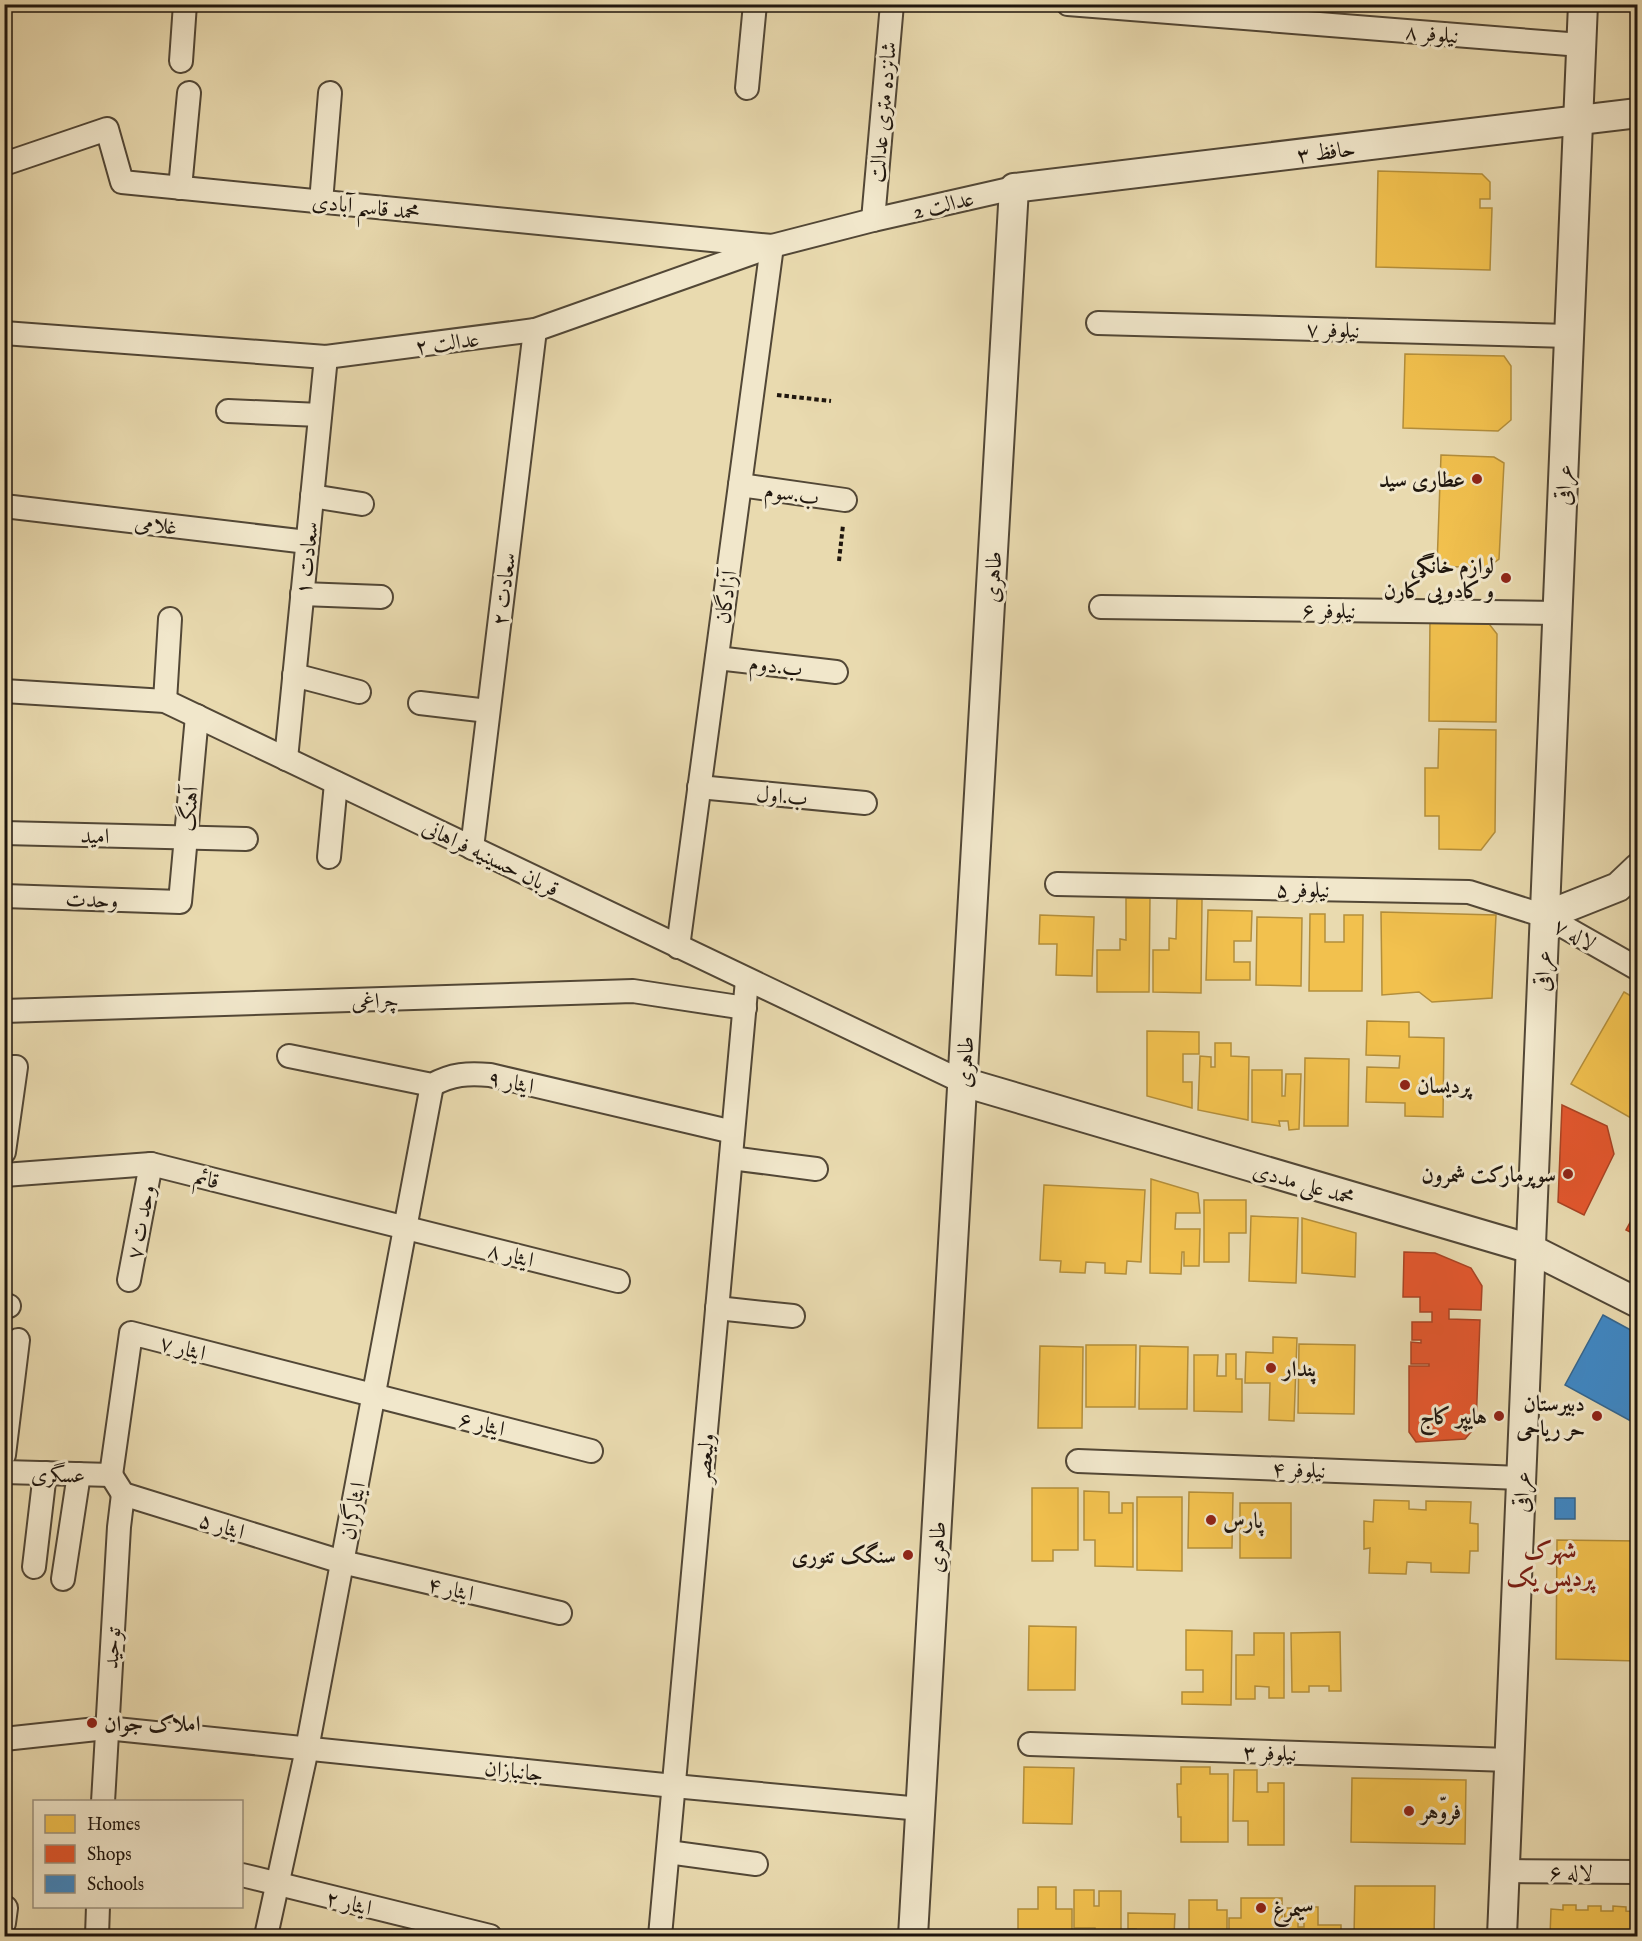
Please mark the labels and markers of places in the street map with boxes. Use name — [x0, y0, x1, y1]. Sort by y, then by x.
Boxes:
place label: عطاری سید — [1379, 467, 1465, 495]
marker: عطاری سید — [1470, 472, 1484, 486]
place label: لوازم خانگی و کادویی کارن — [1384, 552, 1494, 606]
marker: لوازم خانگی و کادویی کارن — [1499, 571, 1513, 585]
place label: پردیسان — [1417, 1073, 1473, 1101]
marker: پردیسان — [1398, 1078, 1412, 1092]
place label: سوپرمارکت شمرون — [1421, 1162, 1556, 1190]
marker: سوپرمارکت شمرون — [1561, 1167, 1575, 1181]
place label: پندار — [1280, 1356, 1317, 1385]
marker: پندار — [1264, 1361, 1278, 1375]
place label: دبیرستان حر ریاحی — [1515, 1391, 1585, 1444]
place label: هایپر کاج — [1419, 1404, 1487, 1436]
marker: هایپر کاج — [1492, 1409, 1506, 1423]
marker: دبیرستان حر ریاحی — [1590, 1409, 1604, 1423]
place label: پارس — [1223, 1508, 1265, 1537]
marker: پارس — [1204, 1513, 1218, 1527]
place label: سنگک تنوری — [792, 1541, 896, 1571]
marker: سنگک تنوری — [901, 1548, 915, 1562]
place label: املاک جوان — [104, 1711, 200, 1739]
marker: املاک جوان — [85, 1716, 99, 1730]
place label: فروّهر — [1419, 1796, 1461, 1827]
marker: فروّهر — [1402, 1804, 1416, 1818]
place label: سیمرغ — [1273, 1896, 1314, 1927]
marker: سیمرغ — [1254, 1901, 1268, 1915]

